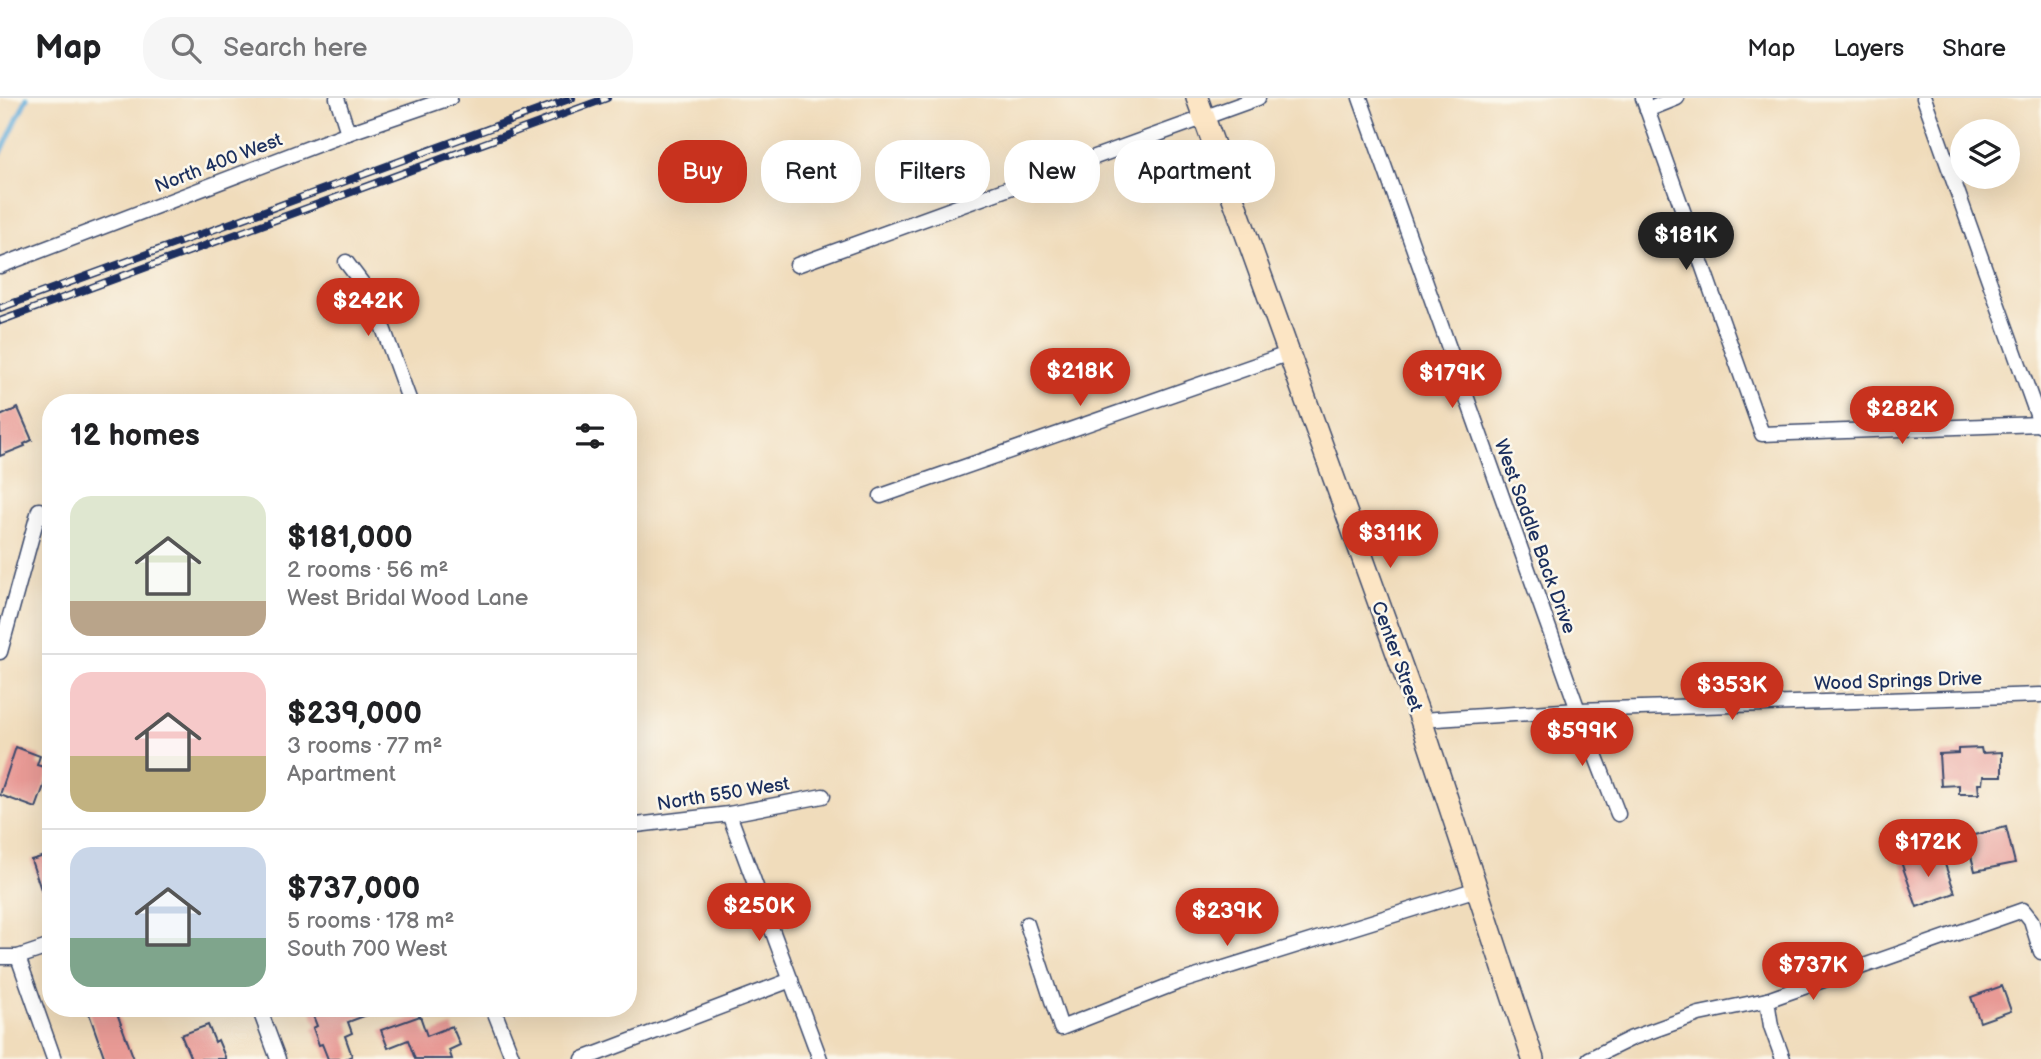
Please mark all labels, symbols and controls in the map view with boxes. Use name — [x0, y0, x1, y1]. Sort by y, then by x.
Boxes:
search box — [143, 17, 633, 80]
text: Map — [35, 28, 101, 68]
icon: search — [167, 29, 205, 67]
text: Search here — [223, 33, 367, 64]
text: Map — [1747, 34, 1795, 63]
text: Layers — [1833, 34, 1904, 63]
text: Share — [1942, 34, 2006, 63]
map controls — [1950, 119, 2020, 189]
button: layers — [1950, 119, 2020, 189]
street label: North 400 West — [152, 128, 286, 198]
chip: Buy — [658, 140, 747, 203]
chip: Rent — [761, 140, 861, 203]
chip: Filters — [875, 140, 990, 203]
chip: New — [1004, 140, 1100, 203]
chip: Apartment — [1114, 140, 1275, 203]
pin: $181K — [1637, 212, 1735, 272]
text: $181K — [1654, 221, 1718, 249]
pin: $242K — [319, 278, 417, 338]
text: $242K — [332, 287, 404, 315]
pin: $218K — [1031, 348, 1129, 408]
pin: $179K — [1403, 350, 1501, 410]
text: $218K — [1046, 357, 1114, 385]
text: $179K — [1419, 359, 1485, 387]
pin: $282K — [1853, 386, 1951, 446]
text: $282K — [1866, 395, 1938, 423]
icon: filters — [571, 417, 609, 455]
text: 12 homes — [70, 418, 200, 454]
street label: West Saddle Back Drive — [1489, 436, 1580, 637]
pin: $311K — [1341, 510, 1439, 570]
text: $311K — [1358, 519, 1422, 547]
text: $181,000 — [287, 520, 413, 556]
icon: home — [126, 524, 210, 608]
text: 2 rooms · 56 m² — [287, 556, 449, 584]
text: West Bridal Wood Lane — [287, 584, 528, 612]
street label: Center Street — [1366, 598, 1427, 715]
pin: $353K — [1683, 662, 1781, 722]
street label: Wood Springs Drive — [1814, 667, 1982, 696]
text: $353K — [1697, 671, 1767, 699]
text: $239,000 — [287, 696, 422, 732]
icon: home — [126, 700, 210, 784]
pin: $599K — [1533, 708, 1631, 768]
text: $599K — [1546, 717, 1618, 745]
text: 3 rooms · 77 m² — [287, 732, 443, 760]
text: Apartment — [287, 760, 396, 788]
street label: North 550 West — [655, 773, 791, 816]
pin: $172K — [1879, 820, 1977, 879]
text: $172K — [1895, 828, 1961, 856]
text: $737,000 — [287, 871, 420, 907]
icon: home — [126, 875, 210, 959]
pin: $250K — [710, 884, 808, 943]
pin: $239K — [1178, 888, 1276, 948]
text: $250K — [723, 892, 795, 920]
text: $239K — [1192, 897, 1262, 925]
text: 5 rooms · 178 m² — [287, 907, 455, 935]
text: South 700 West — [287, 935, 447, 963]
pin: $737K — [1764, 942, 1862, 1002]
text: $737K — [1778, 951, 1848, 979]

